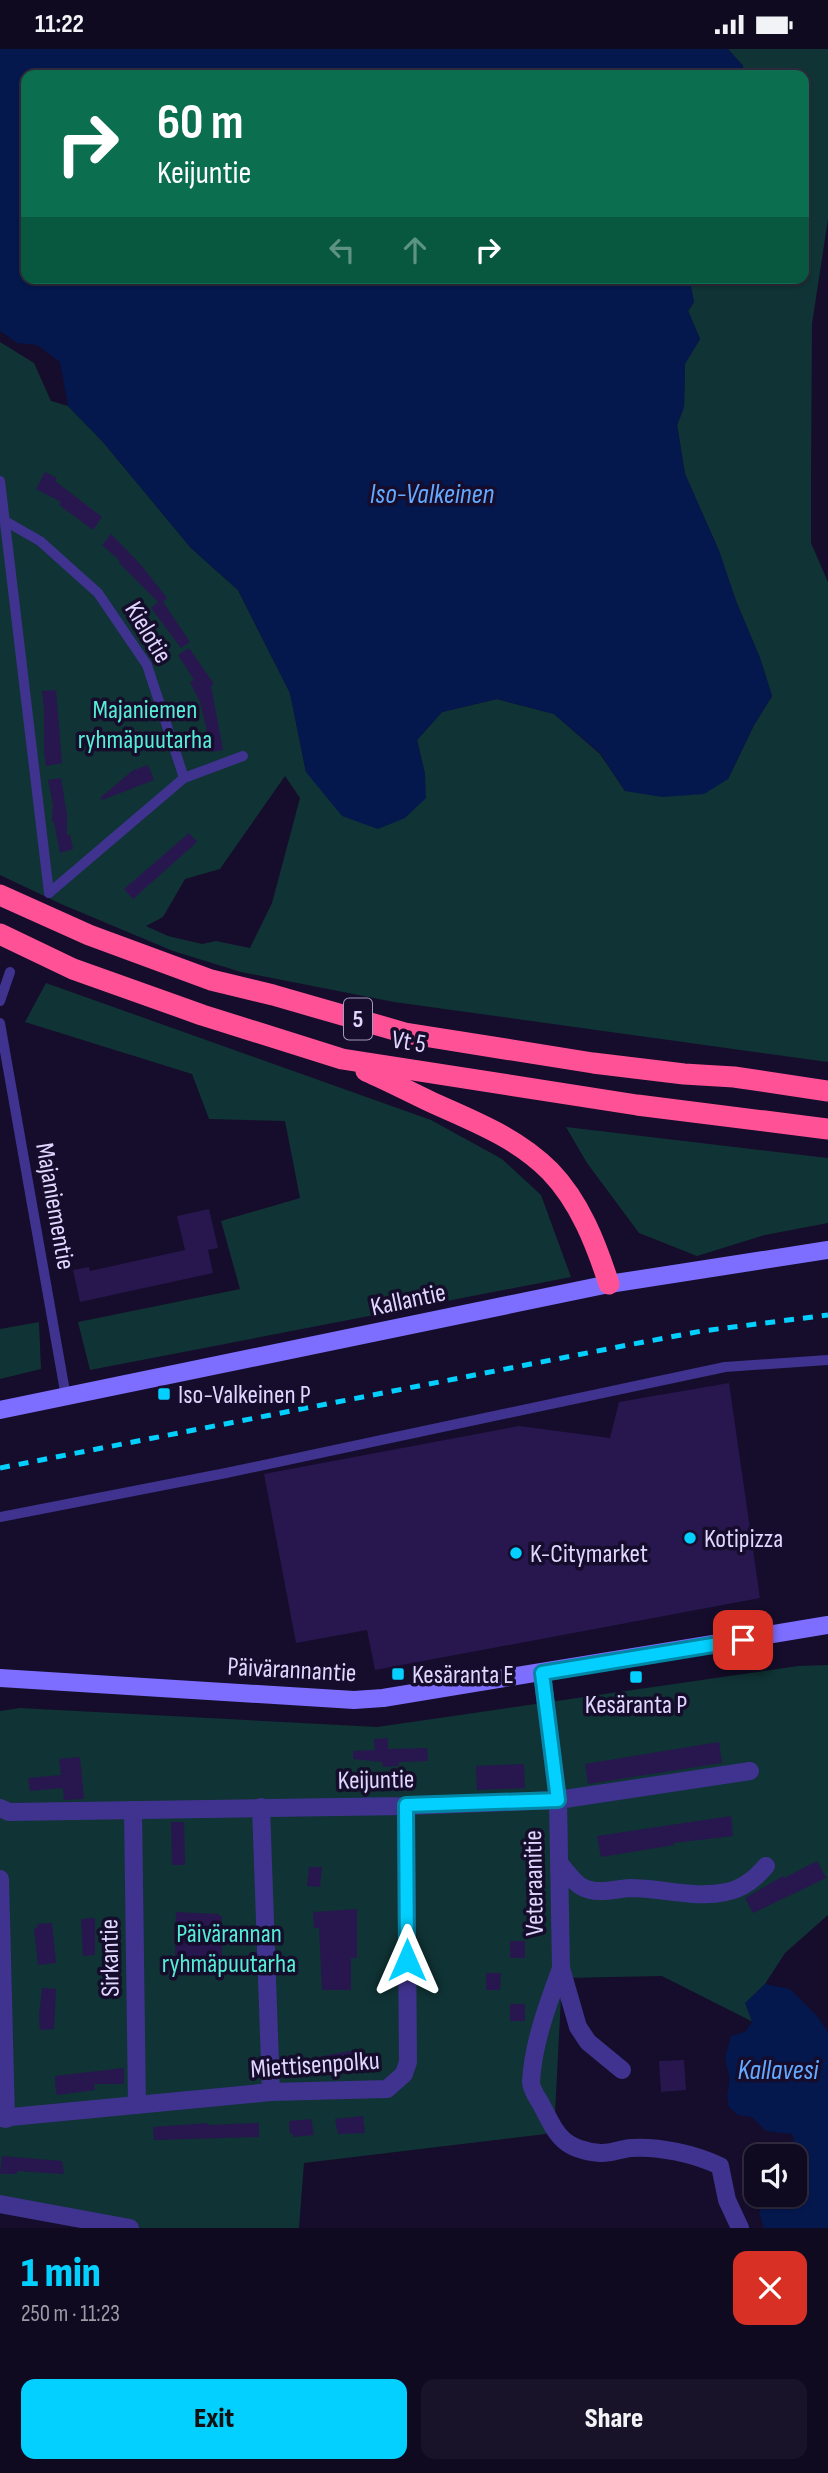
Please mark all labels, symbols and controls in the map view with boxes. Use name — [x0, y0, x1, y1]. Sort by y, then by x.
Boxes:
text: 11:22 — [35, 9, 84, 40]
text: 60 m — [157, 94, 244, 153]
icon: right — [42, 98, 133, 189]
text: Keijuntie — [157, 154, 251, 193]
icon: left — [323, 231, 361, 269]
icon: ahead — [396, 231, 434, 269]
icon: right — [469, 231, 507, 269]
water label: Iso-Valkeinen — [370, 478, 494, 511]
street label: Kielotie — [117, 597, 178, 669]
park label: Majaniemen ryhmäpuutarha — [78, 695, 212, 756]
road number: 5 — [344, 999, 372, 1039]
street label: Vt 5 — [389, 1024, 428, 1060]
street label: Majaniementie — [28, 1140, 81, 1272]
street label: Kallantie — [368, 1277, 449, 1324]
place label: Iso-Valkeinen P — [178, 1380, 311, 1411]
marker: Iso-Valkeinen P — [156, 1386, 172, 1402]
place label: Kotipizza — [704, 1524, 783, 1555]
marker: Kotipizza — [682, 1530, 698, 1546]
place label: K-Citymarket — [530, 1539, 648, 1570]
marker: K-Citymarket — [508, 1545, 524, 1561]
pin — [713, 1610, 773, 1670]
icon: arrive — [724, 1621, 762, 1659]
street label: Päivärannantie — [227, 1652, 357, 1689]
place label: Kesäranta E — [412, 1660, 514, 1691]
marker: Kesäranta E — [390, 1666, 406, 1682]
marker: Kesäranta P — [628, 1669, 644, 1685]
place label: Kesäranta P — [585, 1690, 687, 1721]
street label: Keijuntie — [337, 1764, 415, 1797]
street label: Veteraanitie — [518, 1830, 551, 1936]
street label: Sirkantie — [94, 1919, 127, 1997]
park label: Päivärannan ryhmäpuutarha — [162, 1919, 296, 1980]
position arrow — [370, 1923, 444, 1997]
street label: Miettisenpolku — [249, 2046, 381, 2085]
water label: Kallavesi — [738, 2054, 819, 2087]
map controls — [744, 2144, 807, 2207]
button: sound — [744, 2144, 807, 2207]
text: 1 min — [21, 2248, 101, 2299]
button: close — [733, 2251, 807, 2325]
text: 250 m · 11:23 — [21, 2300, 120, 2328]
button: Exit — [21, 2379, 407, 2459]
button: Share — [421, 2379, 807, 2459]

